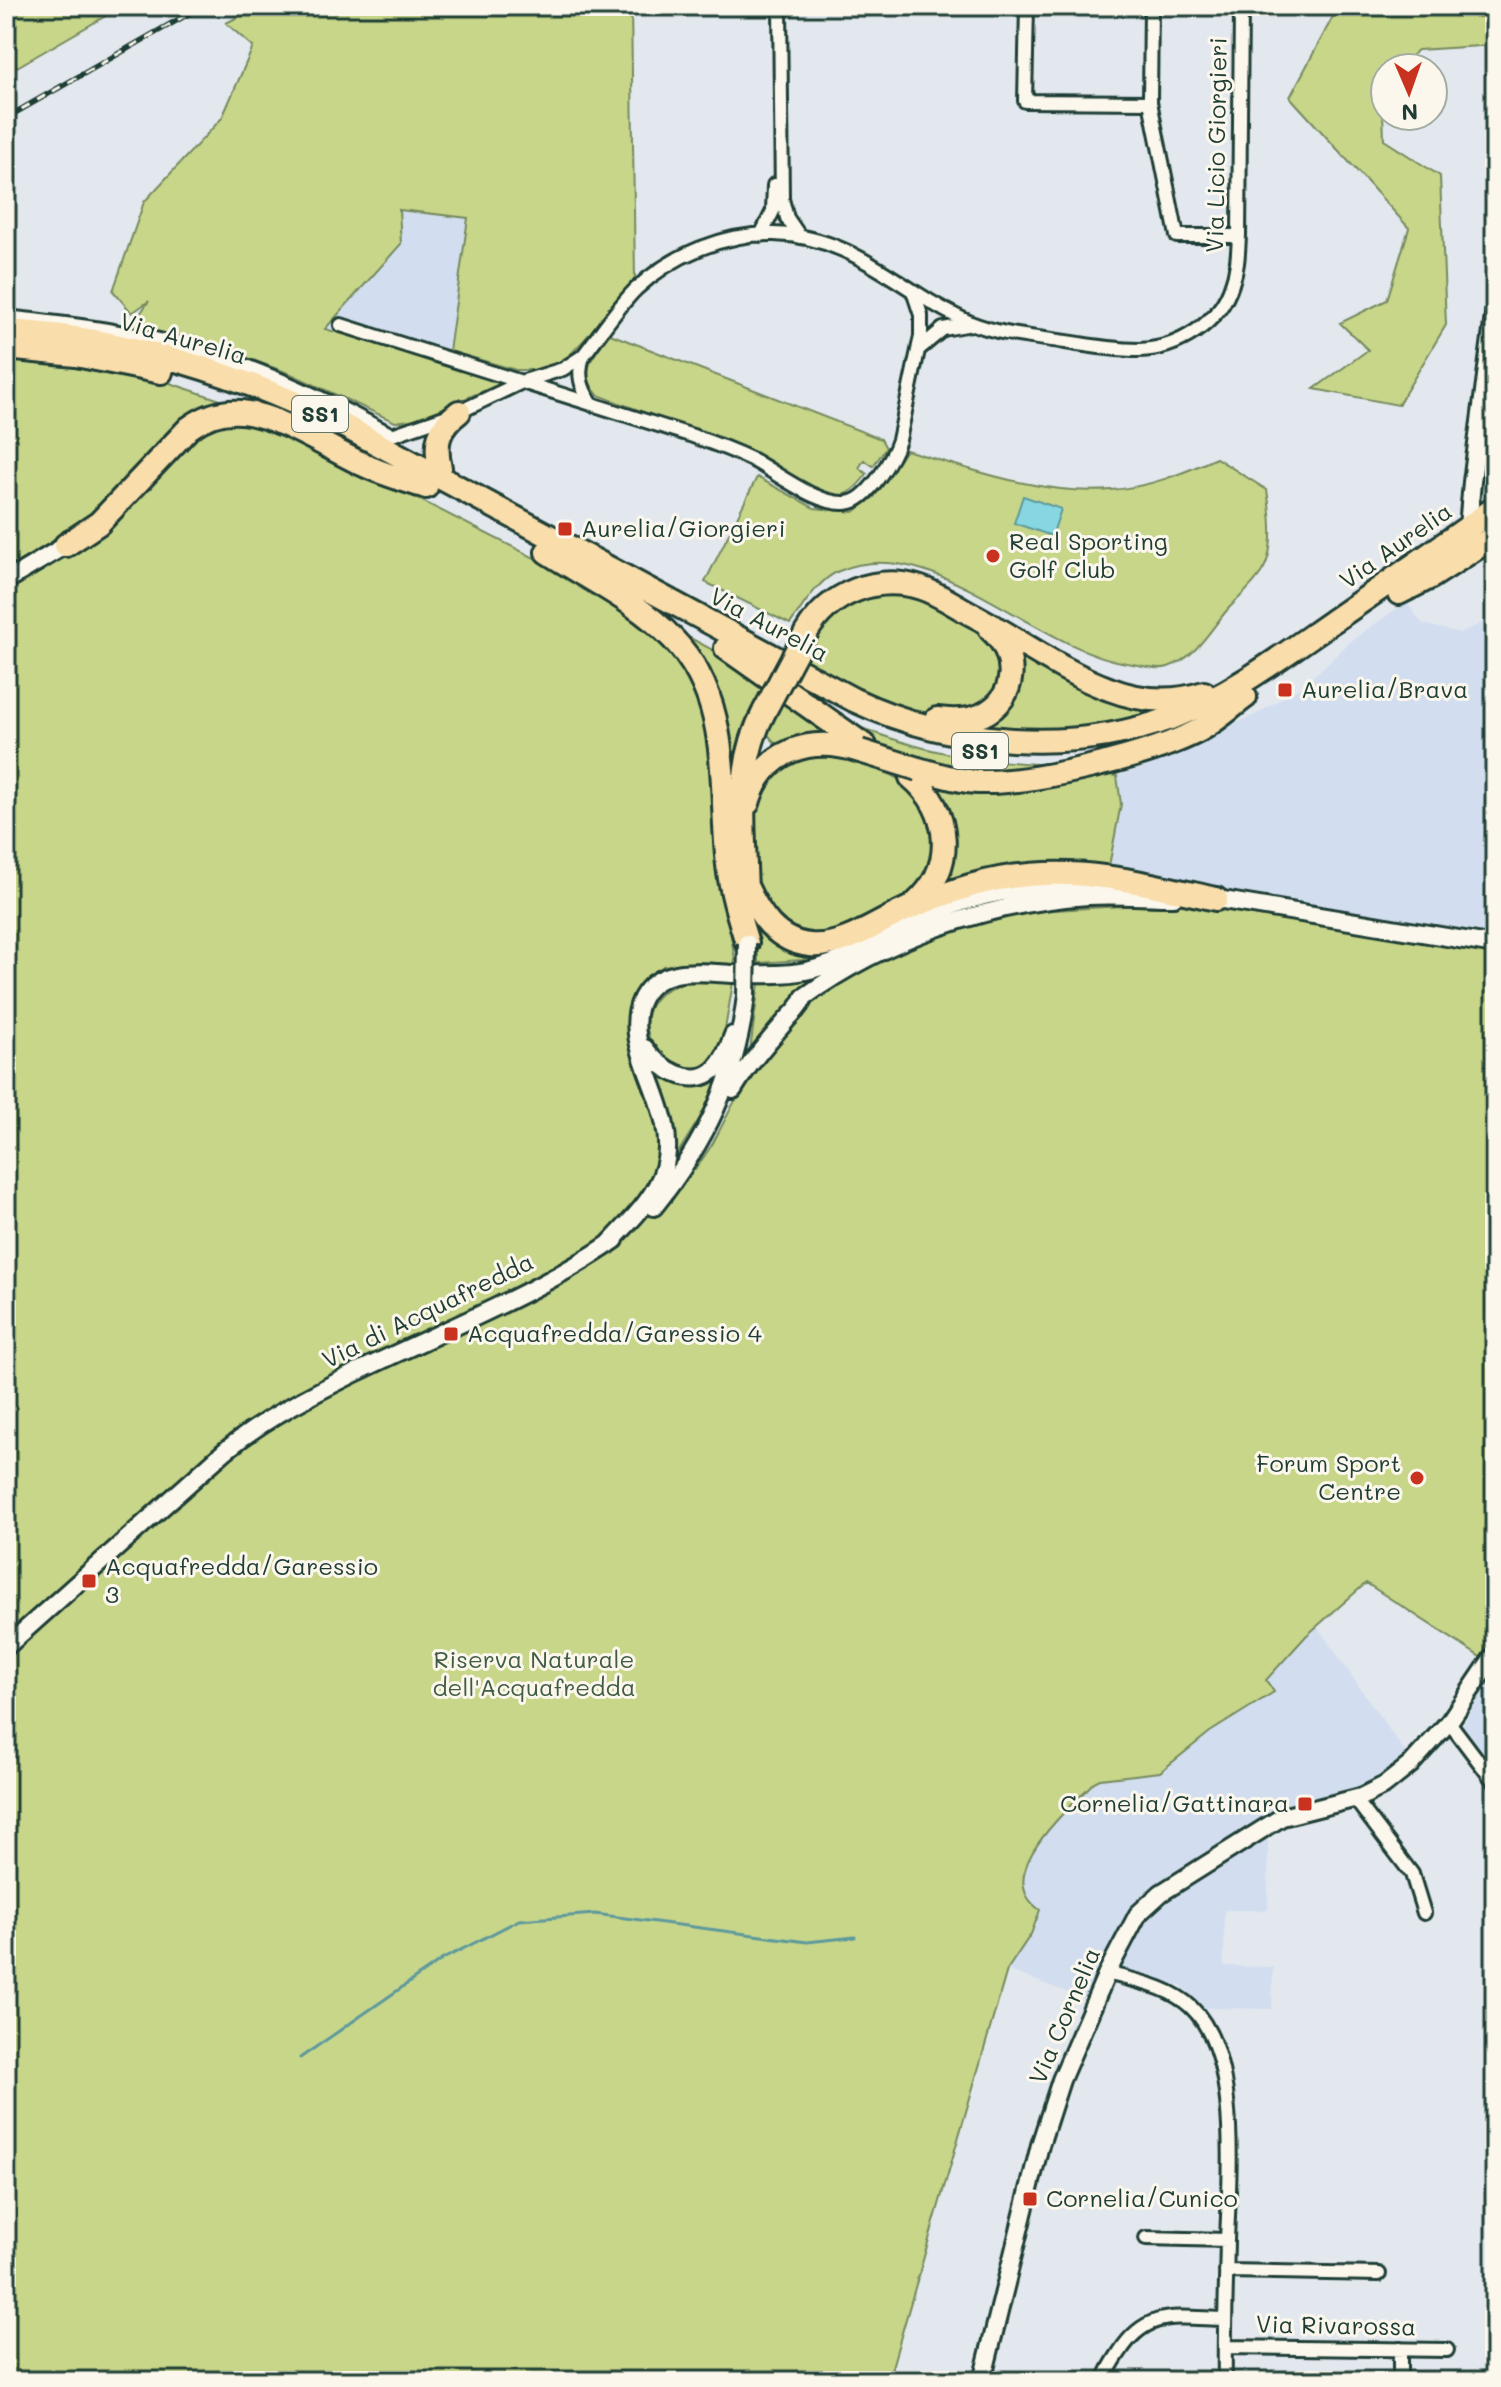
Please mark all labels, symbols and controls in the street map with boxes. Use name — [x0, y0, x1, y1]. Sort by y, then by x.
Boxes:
street label: Via Licio Giorgieri — [1198, 37, 1233, 253]
north arrow — [1369, 52, 1449, 132]
text: N — [1401, 98, 1419, 127]
street label: Via Aurelia — [116, 305, 250, 370]
road number: SS1 — [292, 396, 348, 432]
street label: Via Aurelia — [1333, 495, 1457, 595]
place label: Aurelia/Giorgieri — [581, 512, 785, 543]
marker: Aurelia/Giorgieri — [556, 520, 574, 538]
place label: Real Sporting Golf Club — [1009, 525, 1168, 584]
marker: Real Sporting Golf Club — [984, 547, 1002, 565]
street label: Via Aurelia — [705, 579, 835, 668]
place label: Aurelia/Brava — [1301, 673, 1468, 704]
marker: Aurelia/Brava — [1276, 681, 1294, 699]
road number: SS1 — [952, 733, 1008, 769]
street label: Via di Acquafredda — [317, 1245, 538, 1374]
place label: Acquafredda/Garessio 4 — [467, 1317, 762, 1348]
marker: Acquafredda/Garessio 4 — [442, 1325, 460, 1343]
place label: Forum Sport Centre — [1256, 1447, 1401, 1506]
marker: Forum Sport Centre — [1408, 1469, 1426, 1487]
place label: Acquafredda/Garessio 3 — [105, 1550, 378, 1609]
marker: Acquafredda/Garessio 3 — [80, 1572, 98, 1590]
park label: Riserva Naturale dell'Acquafredda — [432, 1643, 636, 1702]
place label: Cornelia/Gattinara — [1060, 1787, 1289, 1818]
marker: Cornelia/Gattinara — [1296, 1795, 1314, 1813]
street label: Via Cornelia — [1021, 1942, 1106, 2088]
place label: Cornelia/Cunico — [1046, 2182, 1238, 2213]
marker: Cornelia/Cunico — [1021, 2190, 1039, 2208]
street label: Via Rivarossa — [1256, 2308, 1416, 2341]

